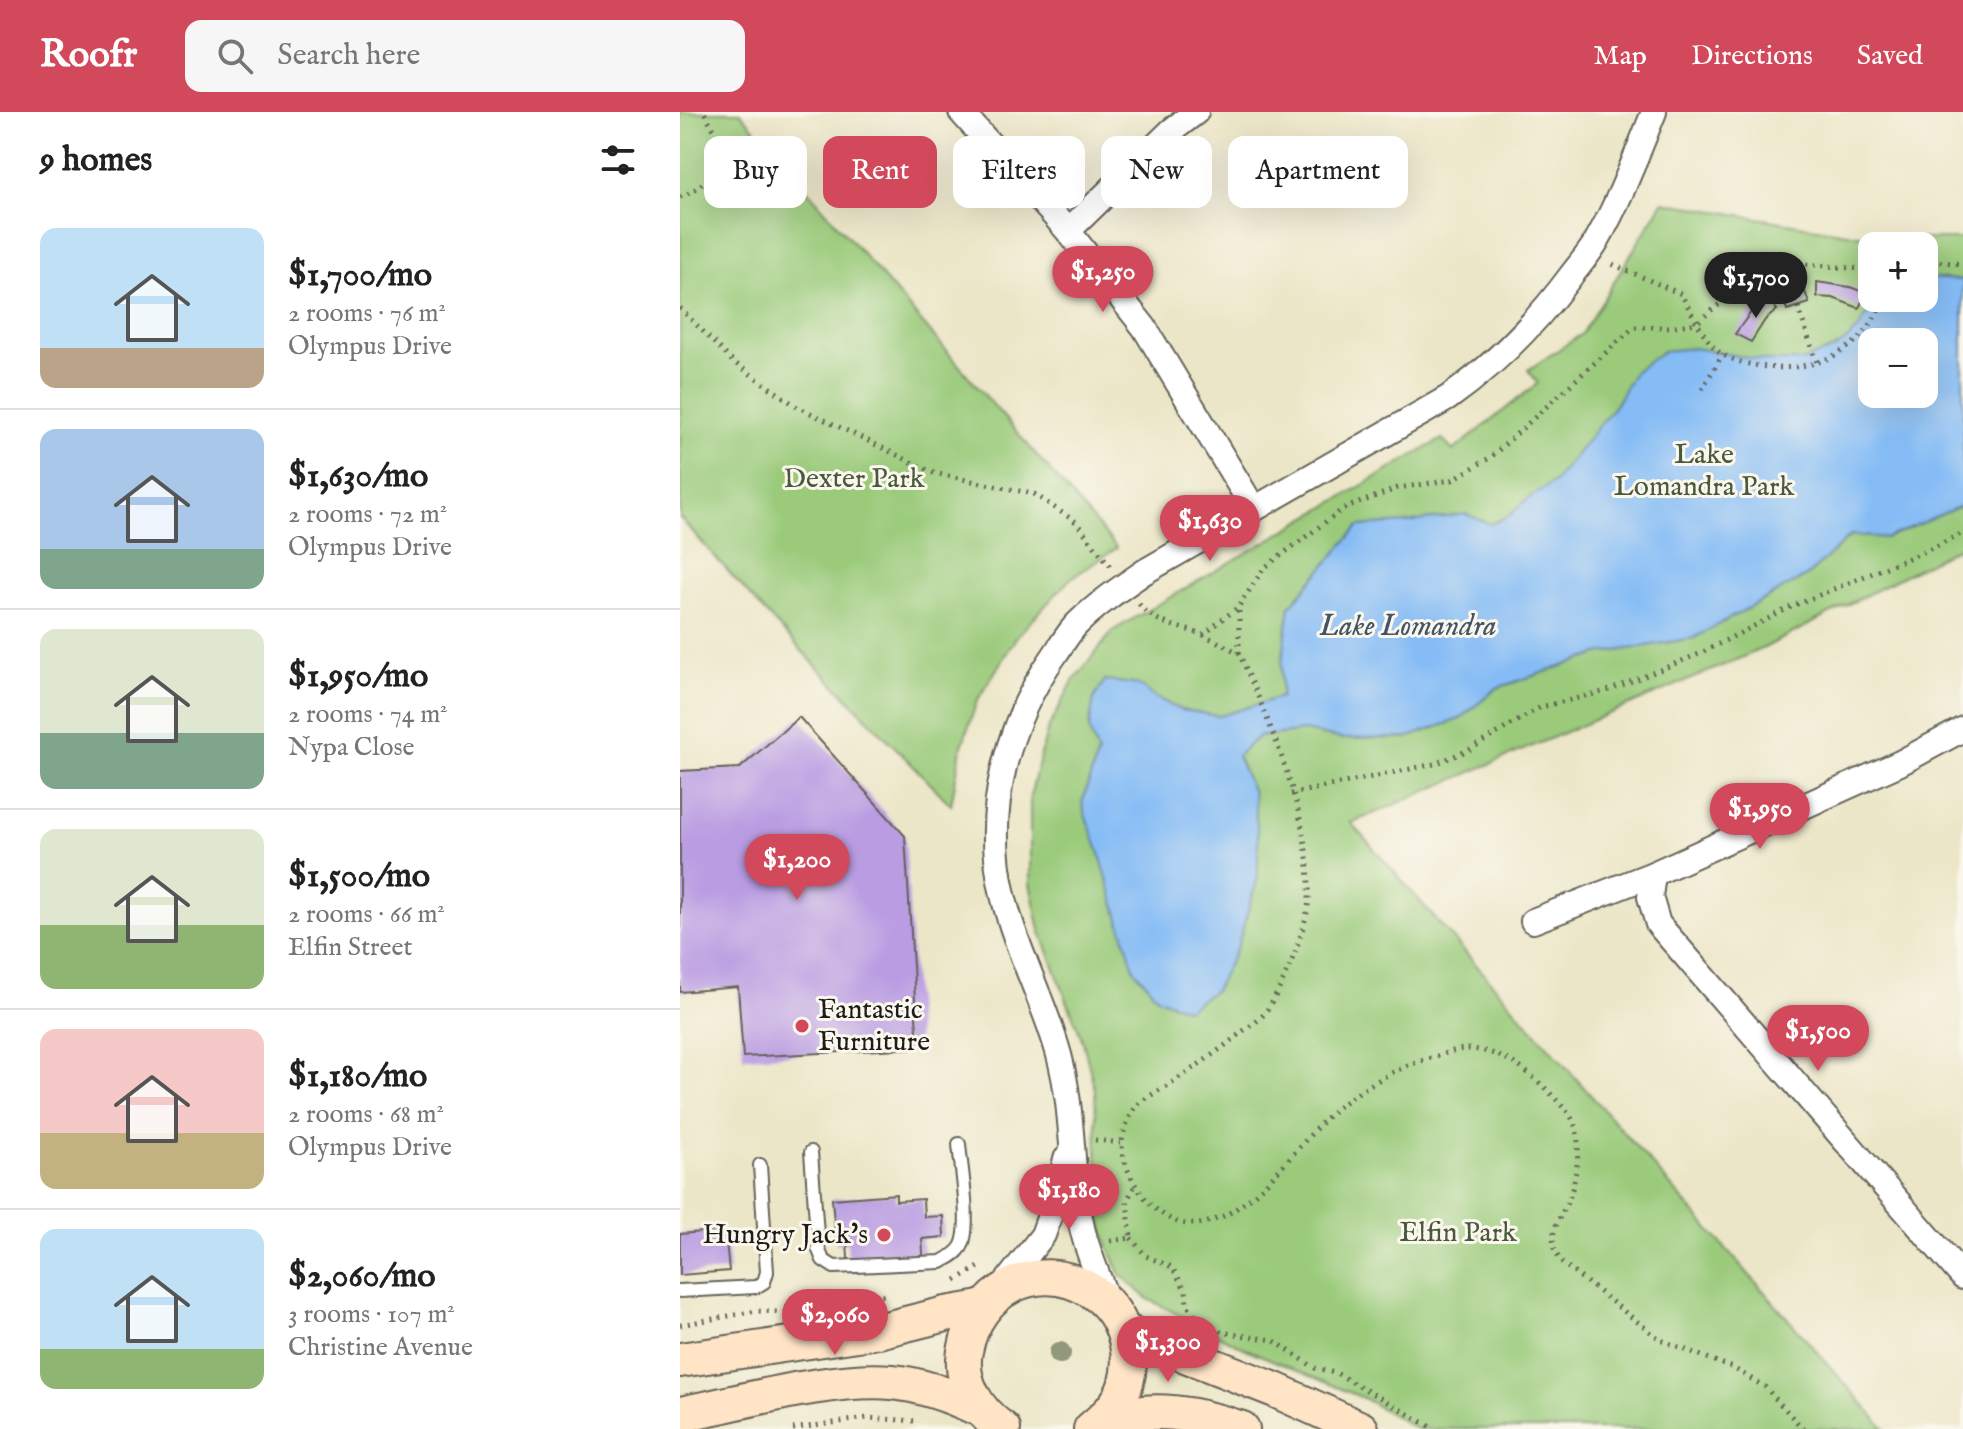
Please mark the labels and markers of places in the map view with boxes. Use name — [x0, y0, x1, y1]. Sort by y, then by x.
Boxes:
pin: $1,250 — [1038, 246, 1168, 314]
pin: $1,700 — [1691, 252, 1821, 320]
pin: $1,630 — [1145, 495, 1275, 563]
pin: $1,950 — [1695, 783, 1825, 851]
pin: $1,200 — [732, 834, 862, 902]
place label: Fantastic Furniture — [818, 993, 930, 1060]
pin: $1,500 — [1753, 1005, 1883, 1073]
marker: Fantastic Furniture — [793, 1017, 811, 1035]
pin: $1,180 — [1004, 1164, 1134, 1232]
place label: Hungry Jack's — [702, 1218, 868, 1253]
marker: Hungry Jack's — [875, 1226, 893, 1244]
pin: $2,060 — [770, 1289, 900, 1357]
pin: $1,300 — [1103, 1316, 1233, 1384]

